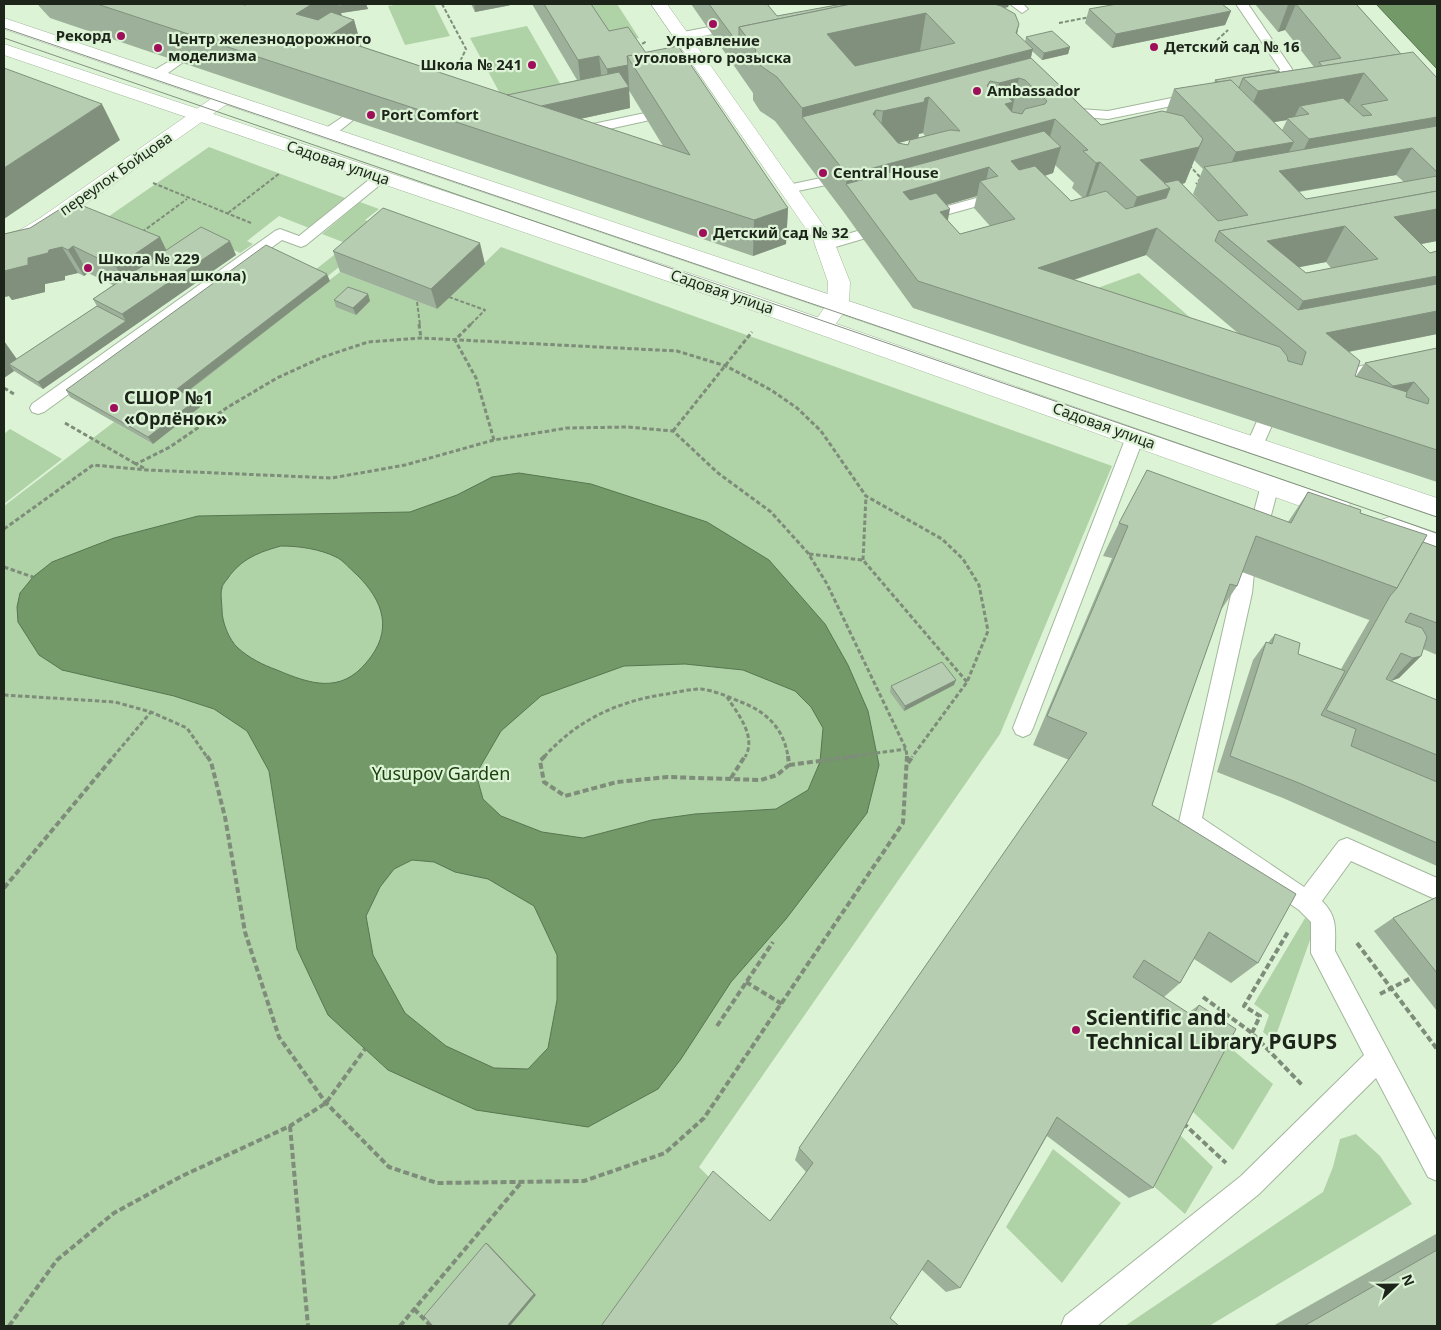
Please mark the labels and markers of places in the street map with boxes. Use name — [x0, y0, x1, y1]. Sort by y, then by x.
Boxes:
marker: Управление уголовного розыска — [707, 18, 719, 30]
place label: Рекорд — [56, 25, 111, 45]
place label: Центр железнодорожного моделизма — [168, 28, 371, 65]
marker: Рекорд — [115, 30, 127, 42]
place label: Управление уголовного розыска — [634, 30, 791, 67]
place label: Детский сад № 16 — [1164, 36, 1300, 56]
marker: Детский сад № 16 — [1148, 41, 1160, 53]
marker: Центр железнодорожного моделизма — [152, 42, 164, 54]
place label: Школа № 241 — [420, 54, 522, 74]
marker: Школа № 241 — [526, 59, 538, 71]
place label: Ambassador — [987, 80, 1080, 100]
marker: Ambassador — [971, 85, 983, 97]
place label: Port Comfort — [381, 104, 479, 124]
marker: Port Comfort — [365, 109, 377, 121]
place label: Central House — [833, 162, 939, 182]
marker: Central House — [817, 167, 829, 179]
place label: Детский сад № 32 — [713, 222, 849, 242]
marker: Детский сад № 32 — [697, 227, 709, 239]
place label: Школа № 229 (начальная школа) — [98, 248, 246, 285]
marker: Школа № 229 (начальная школа) — [82, 262, 94, 274]
place label: СШОР №1 «Орлёнок» — [124, 385, 227, 430]
marker: СШОР №1 «Орлёнок» — [108, 402, 120, 414]
place label: Scientific and Technical Library PGUPS — [1086, 1003, 1337, 1055]
marker: Scientific and Technical Library PGUPS — [1070, 1024, 1082, 1036]

